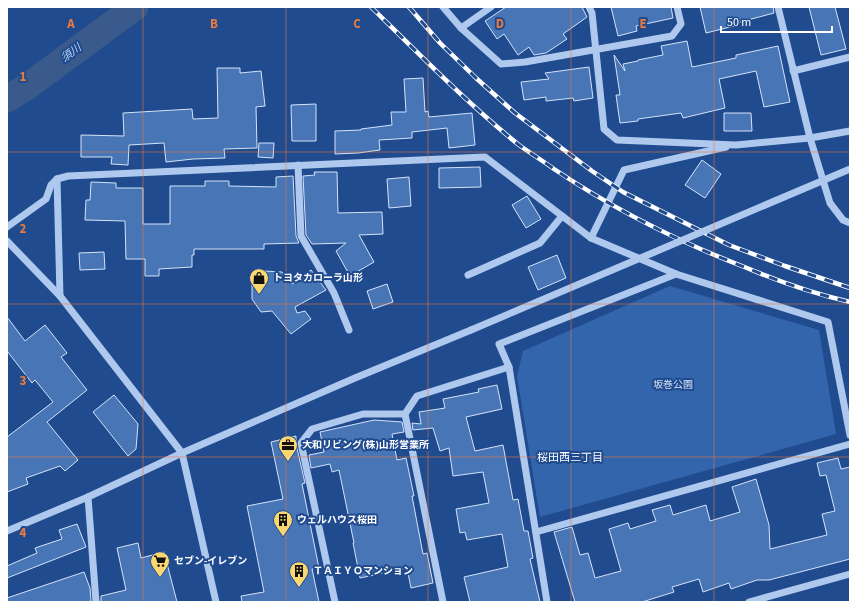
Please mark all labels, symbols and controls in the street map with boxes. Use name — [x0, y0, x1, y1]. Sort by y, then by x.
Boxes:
scale bar — [721, 8, 832, 34]
text: 50 m — [727, 14, 751, 31]
text: A — [66, 15, 75, 33]
text: B — [210, 15, 218, 33]
text: C — [353, 15, 361, 33]
text: D — [496, 15, 504, 33]
text: E — [639, 15, 647, 33]
water label: 須川 — [58, 40, 85, 66]
text: 1 — [20, 68, 27, 86]
text: 2 — [20, 220, 27, 238]
shop icon: トヨタカローラ山形 — [248, 267, 270, 295]
place label: トヨタカローラ山形 — [273, 271, 363, 285]
text: 3 — [20, 372, 27, 390]
park label: 坂巻公園 — [653, 378, 693, 392]
office icon: 大和リビング(株)山形営業所 — [277, 434, 299, 462]
place label: 大和リビング(株)山形営業所 — [302, 438, 429, 452]
district label: 桜田西三丁目 — [537, 450, 603, 465]
building icon: ウェルハウス桜田 — [272, 509, 294, 537]
place label: ウェルハウス桜田 — [297, 513, 377, 527]
text: 4 — [20, 524, 27, 542]
supermarket icon: セブン-イレブン — [149, 550, 171, 578]
place label: セブン-イレブン — [174, 554, 247, 568]
building icon: ＴＡＩＹＯマンション — [288, 560, 310, 588]
place label: ＴＡＩＹＯマンション — [313, 564, 413, 578]

